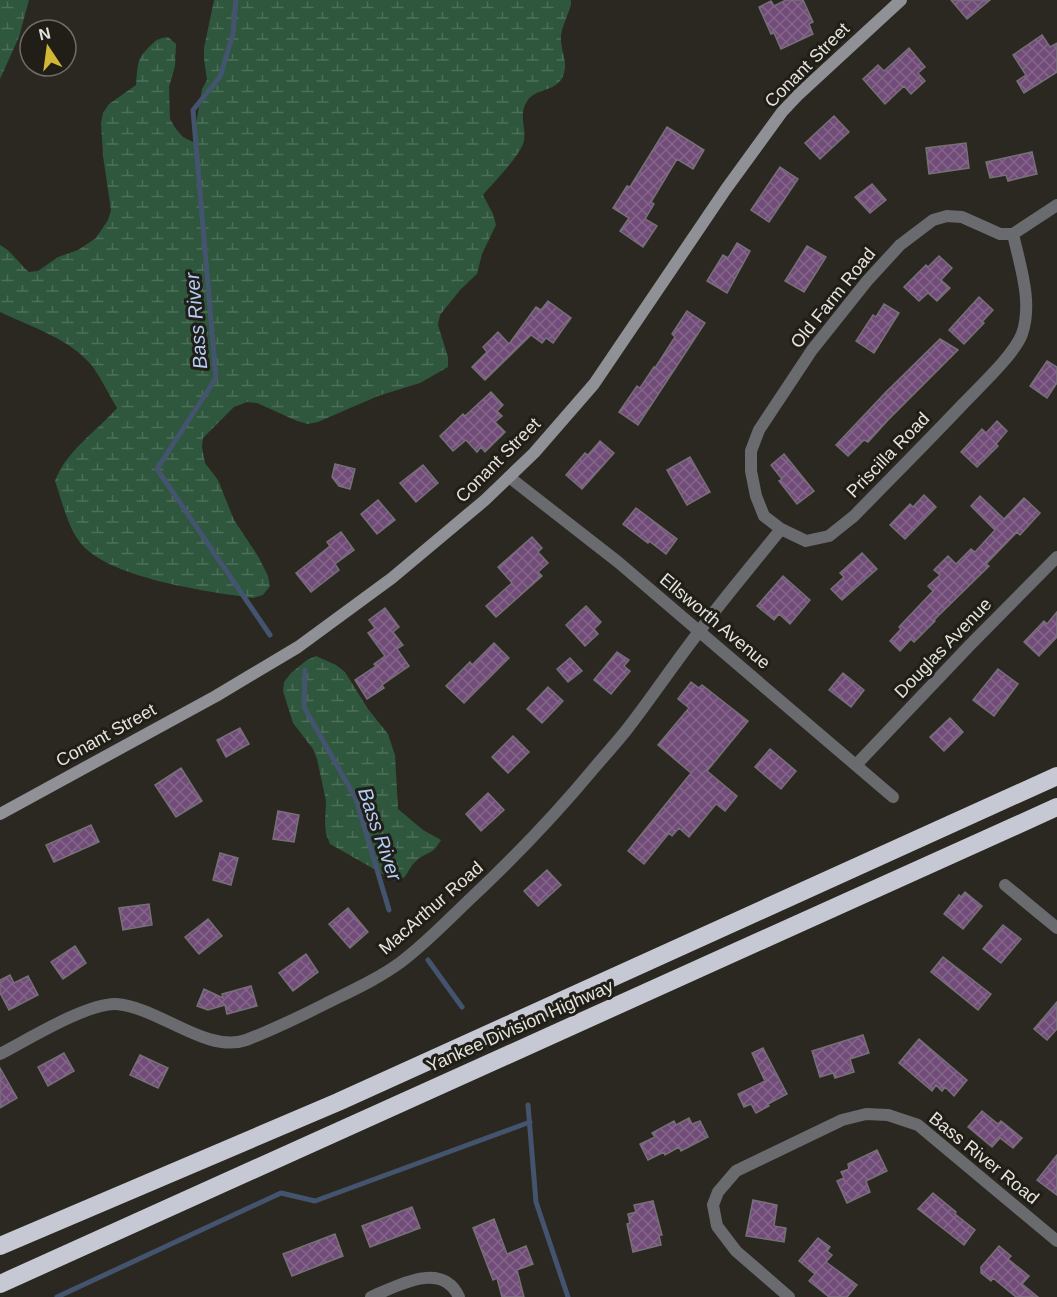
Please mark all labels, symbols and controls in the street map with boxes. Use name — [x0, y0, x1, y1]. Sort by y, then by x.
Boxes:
north arrow — [18, 18, 78, 78]
street label: Conant Street — [761, 19, 853, 111]
text: N — [37, 24, 52, 43]
street label: Old Farm Road — [787, 244, 879, 352]
water label: Bass River — [181, 271, 211, 370]
street label: Priscilla Road — [843, 408, 933, 502]
street label: Conant Street — [452, 414, 544, 506]
street label: Ellsworth Avenue — [656, 569, 774, 673]
street label: Douglas Avenue — [890, 594, 996, 702]
street label: Conant Street — [53, 699, 159, 771]
water label: Bass River — [354, 785, 407, 885]
street label: MacArthur Road — [375, 857, 487, 959]
street label: Yankee Division Highway — [424, 976, 616, 1076]
street label: Bass River Road — [925, 1108, 1043, 1208]

